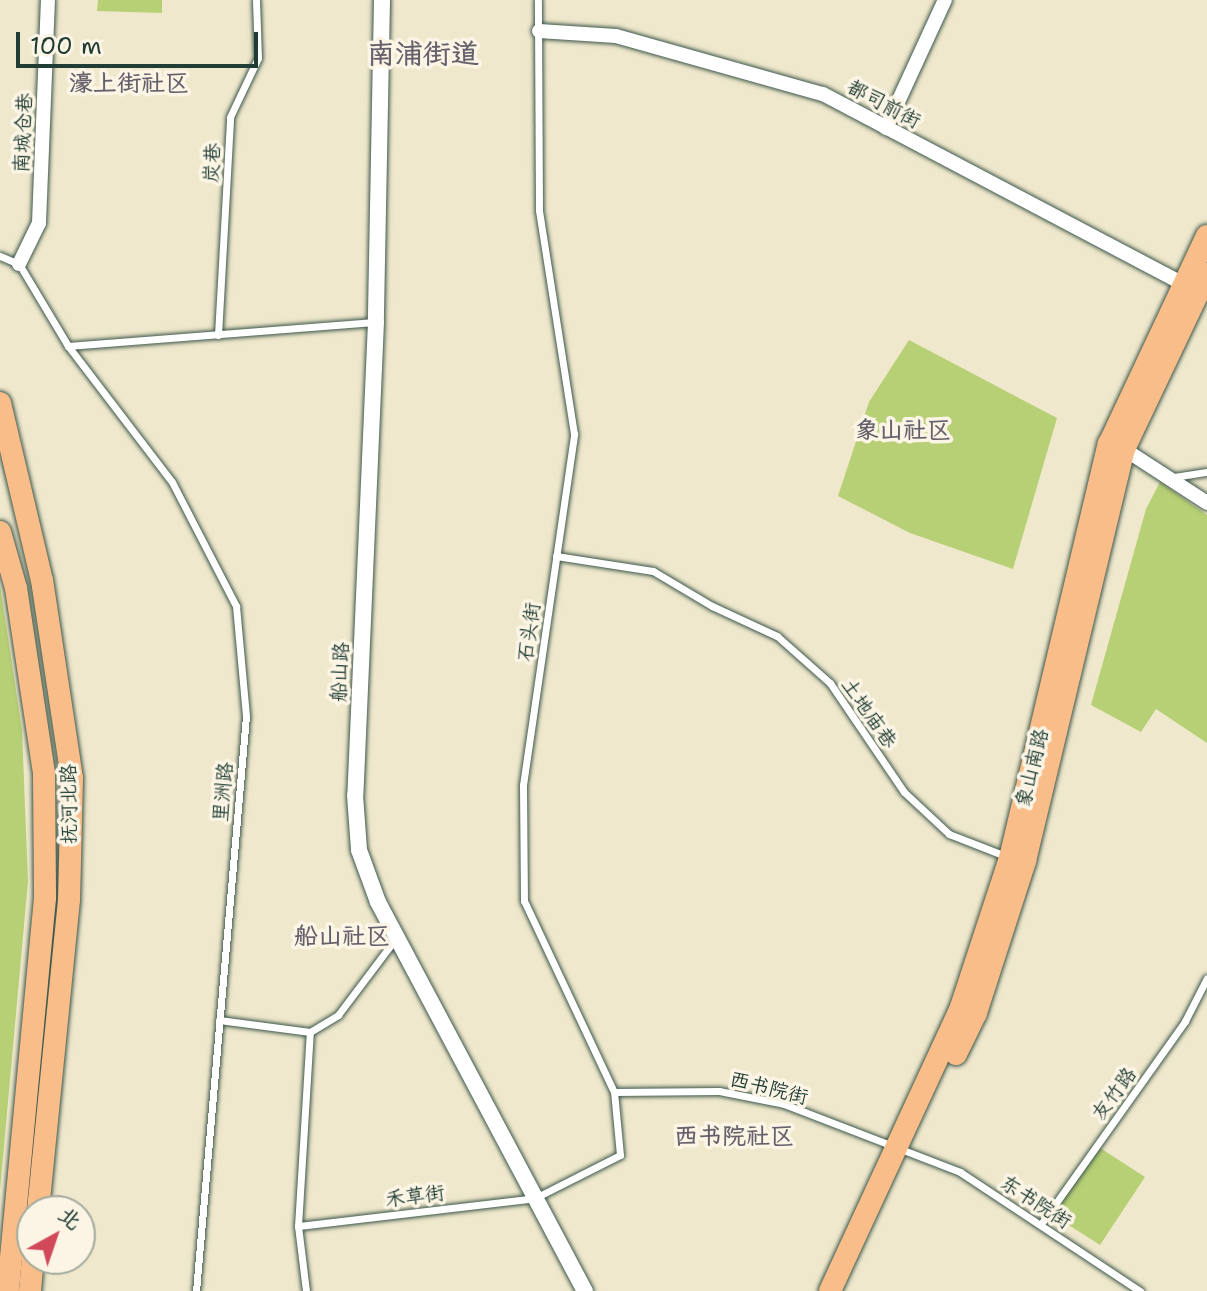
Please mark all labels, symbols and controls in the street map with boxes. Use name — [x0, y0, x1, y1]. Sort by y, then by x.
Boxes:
scale bar — [20, 16, 262, 66]
text: 100 m — [30, 30, 102, 62]
district label: 南浦街道 — [367, 36, 479, 70]
district label: 濠上街社区 — [69, 70, 189, 98]
street label: 都司前街 — [843, 75, 925, 133]
street label: 南城仓巷 — [9, 92, 37, 174]
street label: 炭巷 — [199, 142, 225, 184]
district label: 象山社区 — [855, 417, 951, 445]
street label: 石头街 — [513, 601, 545, 663]
street label: 船山路 — [326, 641, 354, 703]
street label: 土地庙巷 — [836, 673, 902, 753]
street label: 象山南路 — [1011, 726, 1053, 810]
street label: 里洲路 — [208, 761, 238, 823]
street label: 抚河北路 — [56, 764, 82, 844]
district label: 船山社区 — [294, 923, 390, 951]
street label: 友竹路 — [1087, 1063, 1141, 1125]
street label: 西书院街 — [727, 1067, 811, 1109]
district label: 西书院社区 — [674, 1123, 794, 1151]
street label: 东书院街 — [996, 1170, 1076, 1234]
street label: 禾草街 — [384, 1180, 446, 1212]
north arrow — [16, 1195, 96, 1275]
text: 北 — [53, 1200, 88, 1236]

